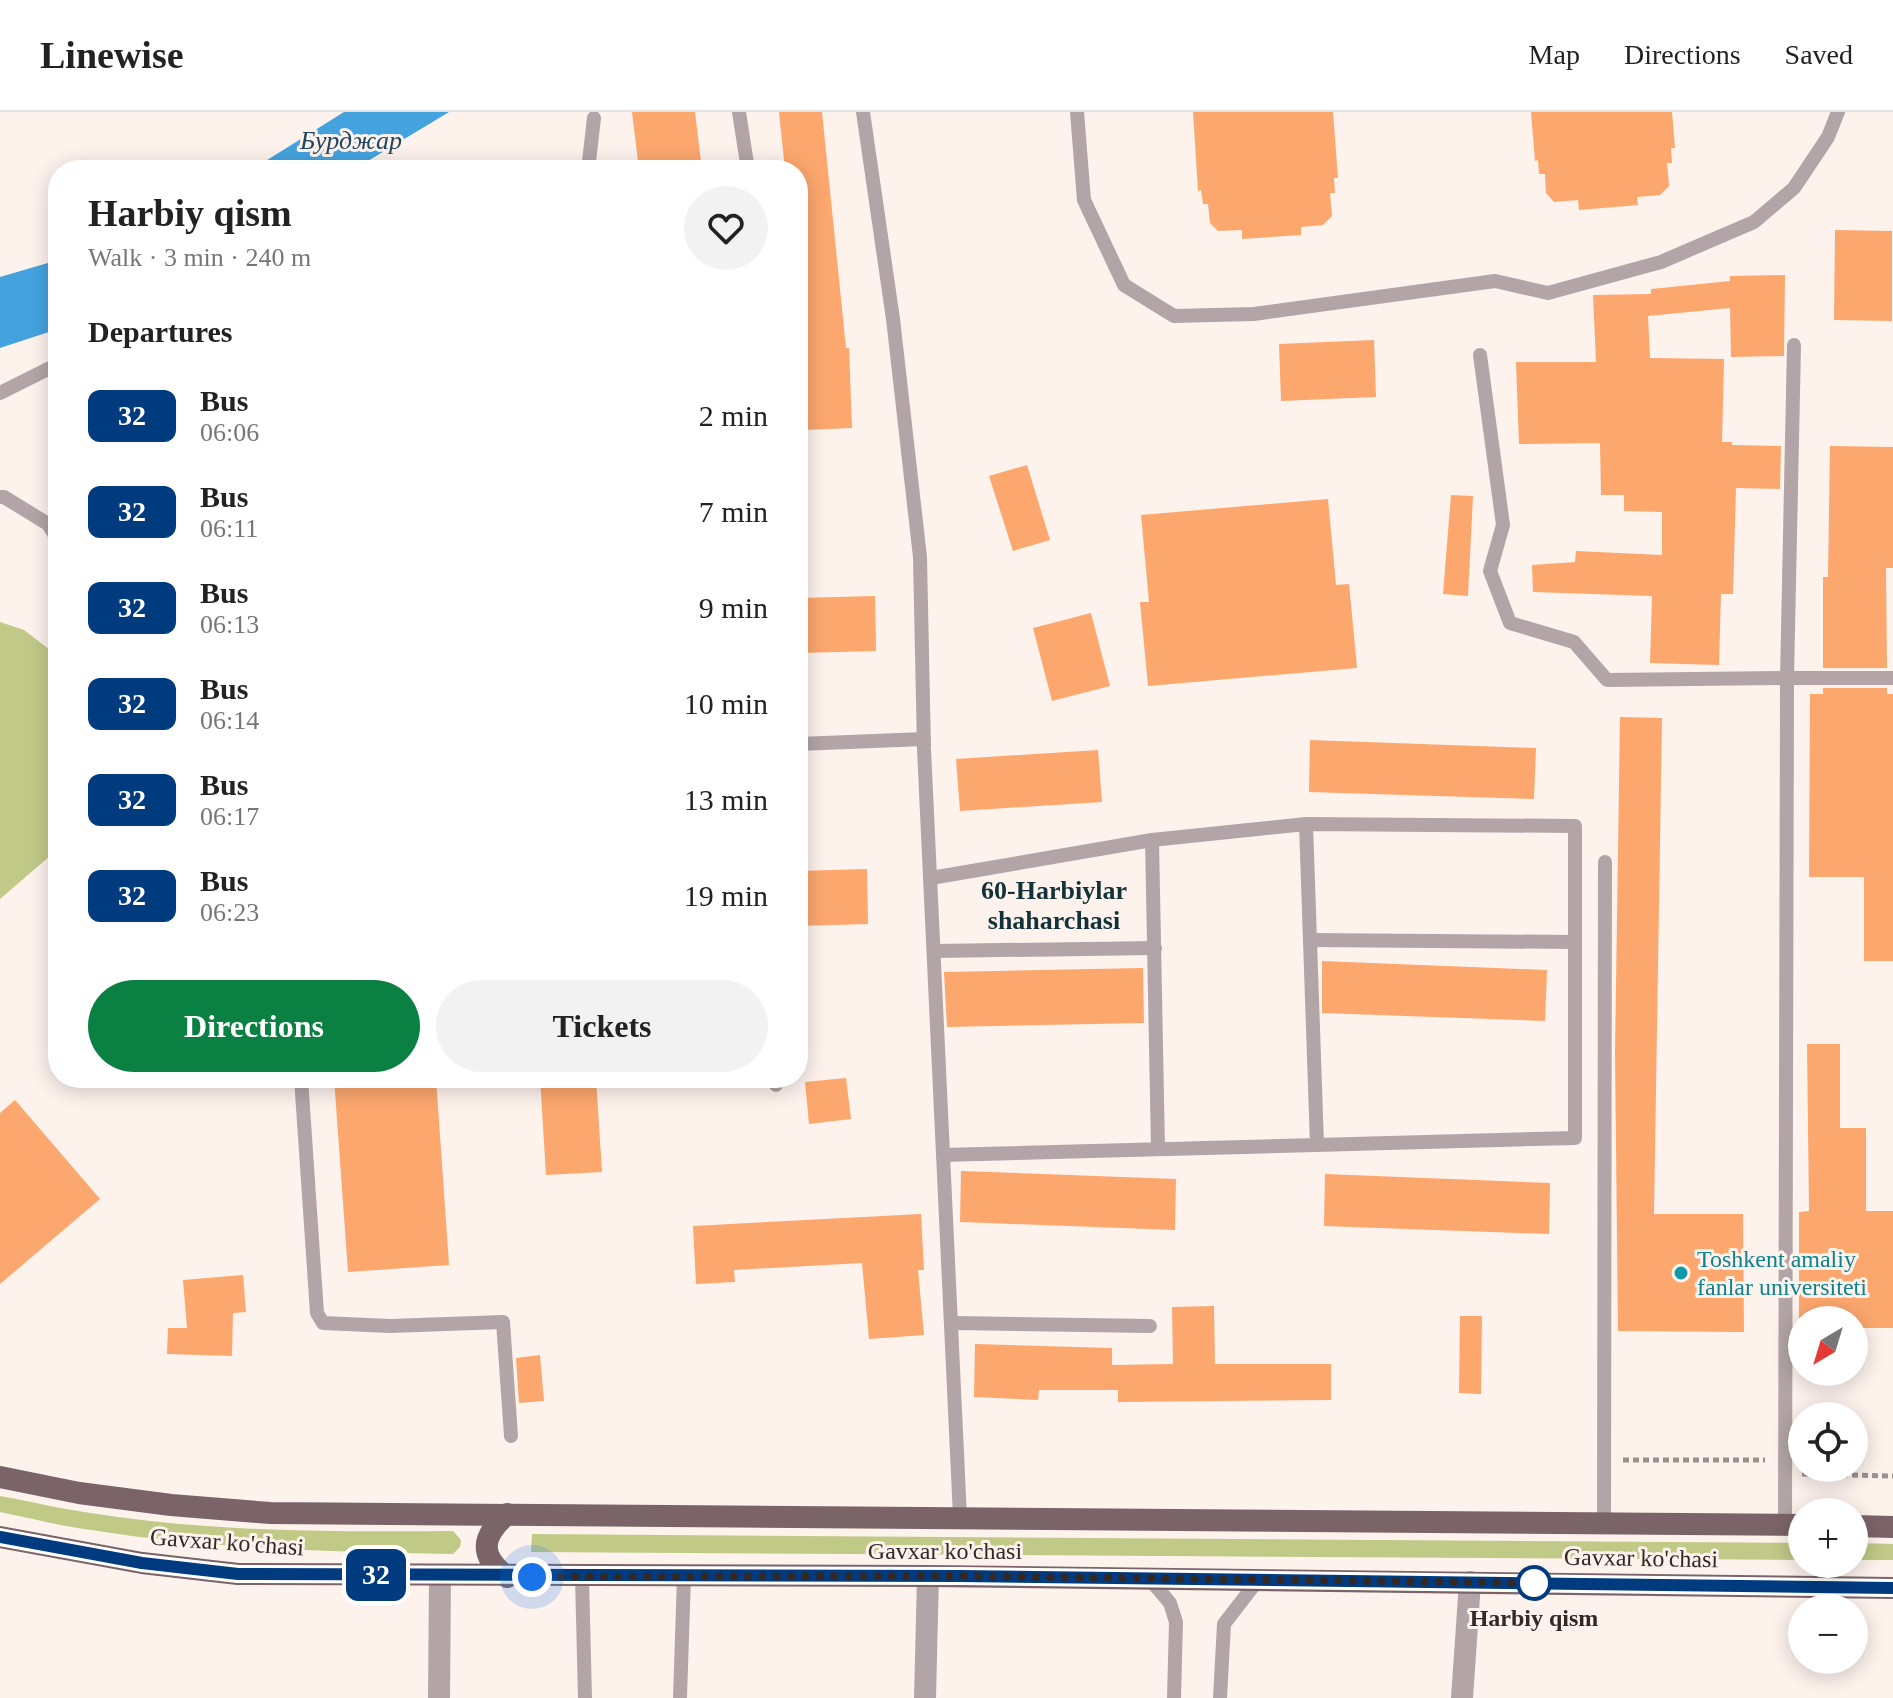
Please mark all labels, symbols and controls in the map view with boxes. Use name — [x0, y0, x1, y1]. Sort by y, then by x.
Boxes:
text: Linewise — [40, 34, 184, 76]
text: Map — [1529, 39, 1580, 70]
text: Directions — [1624, 39, 1741, 70]
text: Saved — [1785, 39, 1853, 70]
water label: Бурджар — [299, 126, 402, 155]
button: heart — [684, 186, 768, 270]
text: Harbiy qism — [88, 192, 292, 234]
text: Walk · 3 min · 240 m — [88, 243, 311, 272]
text: Departures — [88, 315, 232, 348]
text: Bus — [200, 384, 248, 417]
text: 2 min — [699, 399, 768, 432]
text: 32 — [118, 400, 146, 431]
text: 06:06 — [200, 418, 259, 447]
text: Bus — [200, 480, 248, 513]
text: 7 min — [699, 495, 768, 528]
text: 32 — [118, 496, 146, 527]
text: 06:11 — [200, 514, 258, 543]
text: Bus — [200, 576, 248, 609]
text: 9 min — [699, 591, 768, 624]
text: 32 — [118, 592, 146, 623]
text: 06:13 — [200, 610, 259, 639]
text: Bus — [200, 672, 248, 705]
text: 10 min — [684, 687, 768, 720]
text: 32 — [118, 688, 146, 719]
text: 06:14 — [200, 706, 259, 735]
text: Bus — [200, 768, 248, 801]
text: 13 min — [684, 783, 768, 816]
text: 32 — [118, 784, 146, 815]
text: 06:17 — [200, 802, 259, 831]
text: Bus — [200, 864, 248, 897]
district label: 60-Harbiylar shaharchasi — [981, 876, 1127, 935]
text: 19 min — [684, 879, 768, 912]
text: 32 — [118, 880, 146, 911]
text: 06:23 — [200, 898, 259, 927]
button: Directions — [88, 980, 420, 1072]
button: Tickets — [436, 980, 768, 1072]
place label: Toshkent amaliy fanlar universiteti — [1697, 1246, 1867, 1300]
marker: Toshkent amaliy fanlar universiteti — [1672, 1264, 1690, 1282]
north arrow — [1788, 1306, 1868, 1386]
map controls — [1788, 1306, 1868, 1674]
button: locate — [1788, 1402, 1868, 1482]
button: + — [1788, 1498, 1868, 1578]
street label: Gavxar ko'chasi — [149, 1524, 305, 1560]
street label: Gavxar ko'chasi — [868, 1538, 1022, 1564]
street label: Gavxar ko'chasi — [1564, 1544, 1719, 1572]
line badge: 32 — [340, 1549, 412, 1601]
your location — [512, 1557, 552, 1597]
text: 32 — [362, 1559, 390, 1590]
marker: Harbiy qism — [1517, 1566, 1551, 1600]
button: − — [1788, 1594, 1868, 1674]
place label: Harbiy qism — [1470, 1605, 1598, 1631]

